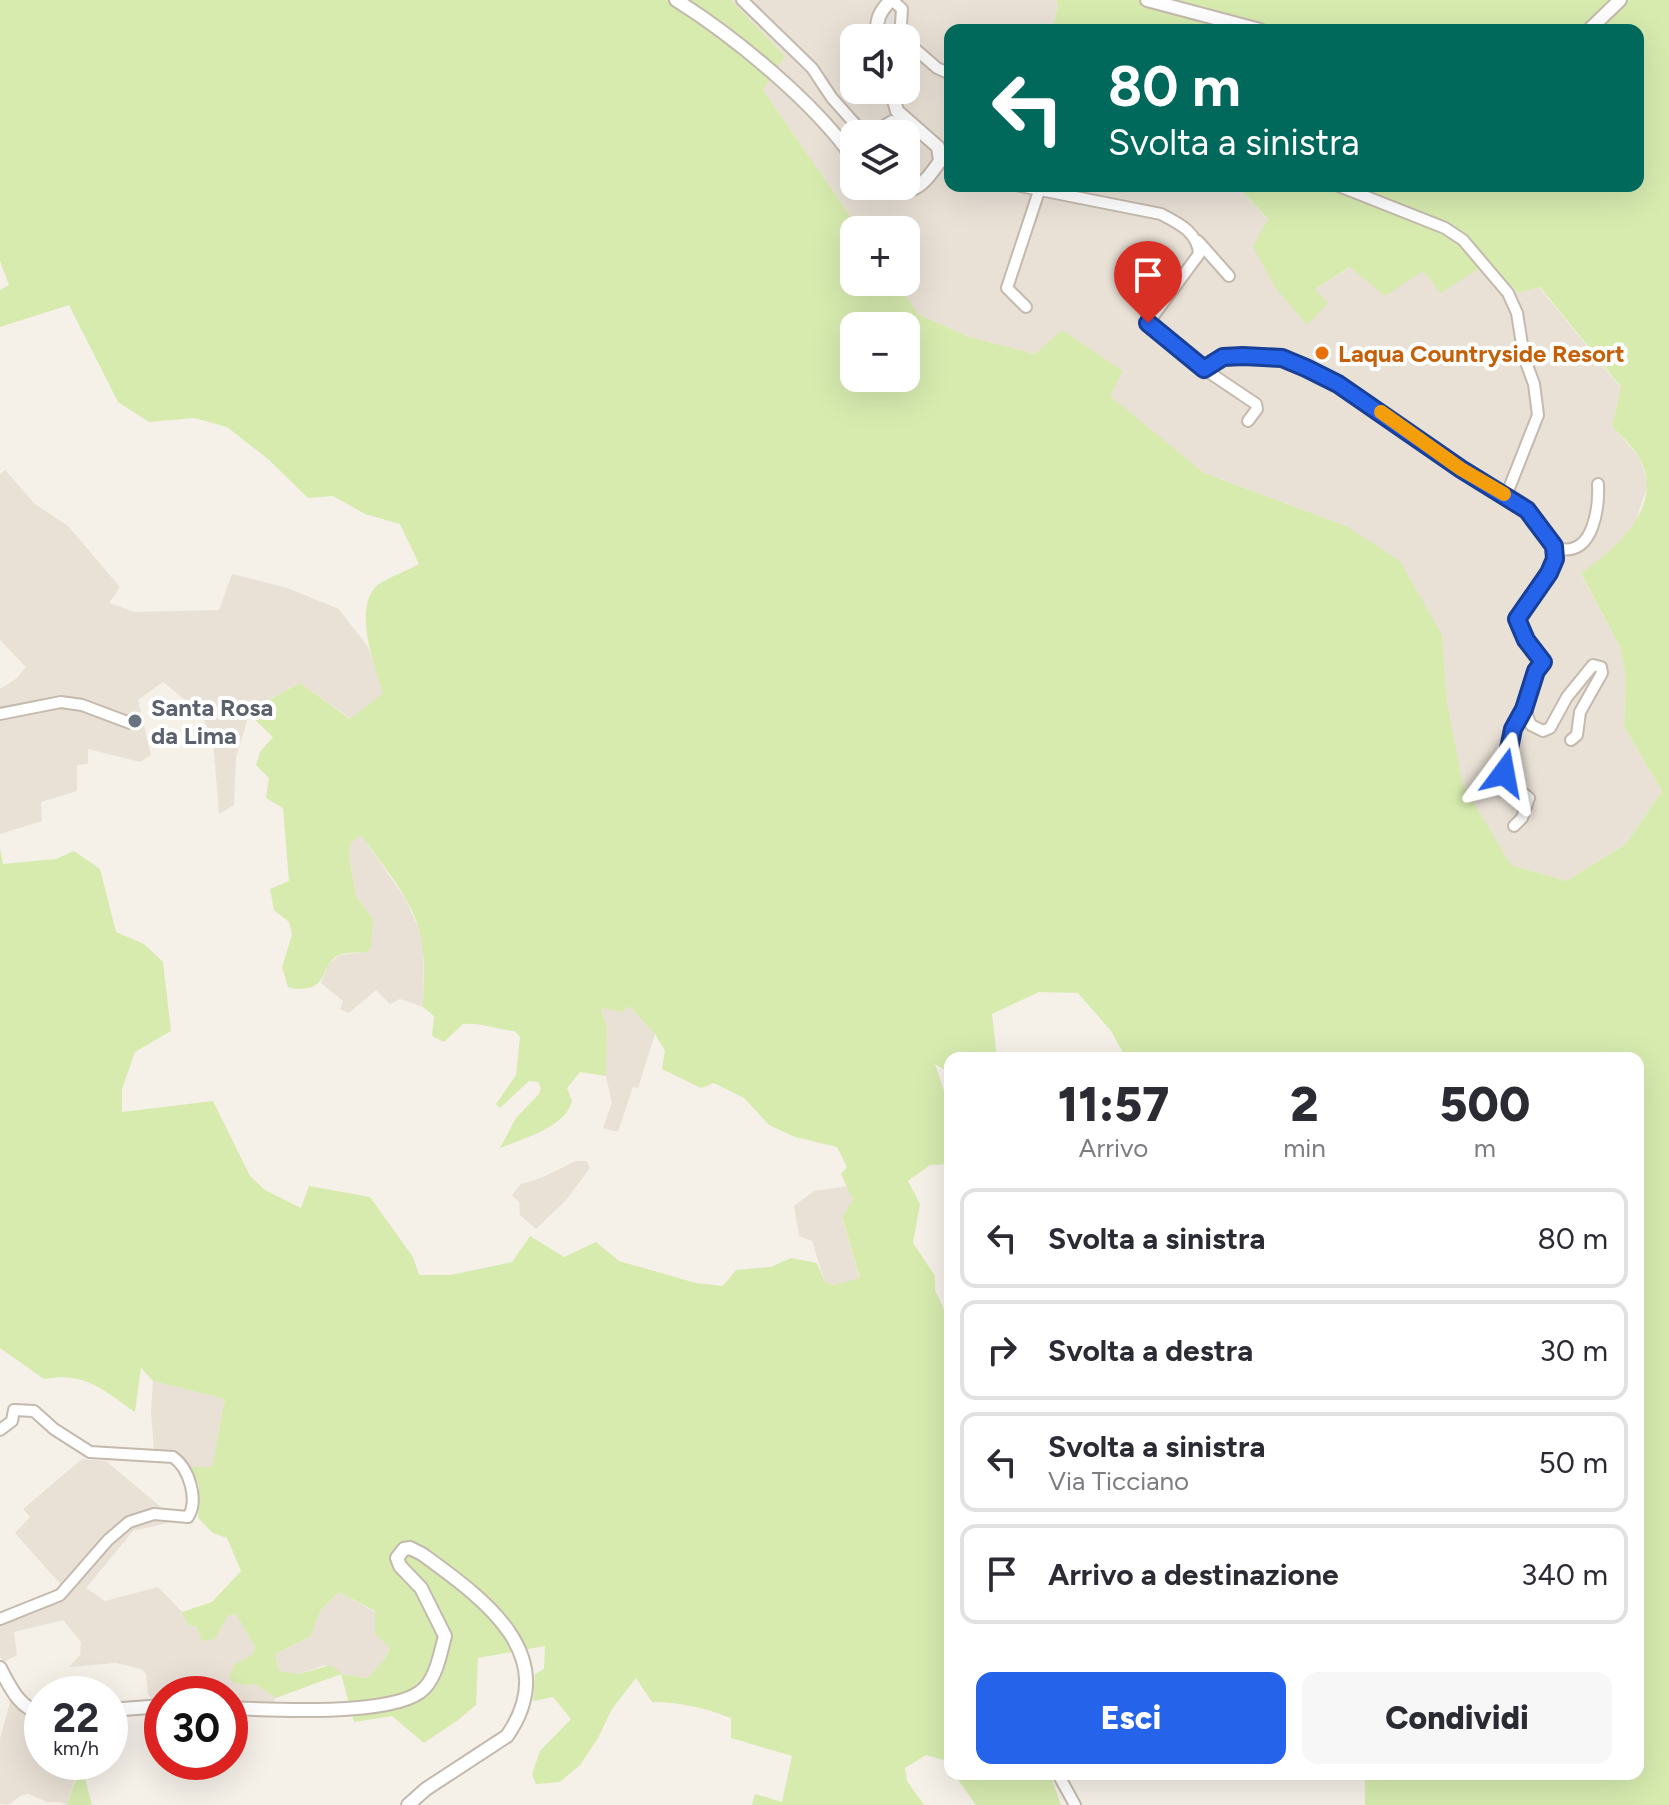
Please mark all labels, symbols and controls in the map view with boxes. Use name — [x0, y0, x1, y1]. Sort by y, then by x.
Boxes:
map controls — [840, 24, 920, 392]
button: sound — [840, 24, 920, 104]
text: 80 m — [1108, 53, 1241, 120]
icon: left — [976, 56, 1080, 160]
button: layers — [840, 120, 920, 200]
text: Svolta a sinistra — [1108, 121, 1360, 164]
button: + — [840, 216, 920, 296]
pin — [1114, 241, 1182, 323]
icon: arrive — [1126, 253, 1170, 297]
button: − — [840, 312, 920, 392]
place label: Laqua Countryside Resort — [1338, 339, 1625, 368]
marker: Laqua Countryside Resort — [1313, 344, 1331, 362]
place label: Santa Rosa da Lima — [151, 693, 273, 750]
marker: Santa Rosa da Lima — [126, 712, 144, 730]
position arrow — [1462, 731, 1546, 815]
text: 11:57 — [1058, 1075, 1169, 1133]
text: 2 — [1290, 1075, 1319, 1133]
text: 500 — [1440, 1075, 1530, 1133]
text: Arrivo — [1079, 1132, 1148, 1164]
text: min — [1283, 1132, 1326, 1164]
text: m — [1474, 1132, 1496, 1164]
icon: left — [980, 1216, 1024, 1260]
text: Svolta a sinistra — [1048, 1220, 1265, 1257]
text: 80 m — [1537, 1220, 1608, 1257]
icon: right — [980, 1328, 1024, 1372]
text: Svolta a destra — [1048, 1332, 1253, 1369]
text: 30 m — [1540, 1332, 1608, 1369]
text: Svolta a sinistra — [1048, 1428, 1265, 1465]
icon: left — [980, 1440, 1024, 1484]
text: 50 m — [1539, 1444, 1608, 1481]
text: Via Ticciano — [1048, 1465, 1189, 1497]
icon: arrive — [980, 1552, 1024, 1596]
text: Arrivo a destinazione — [1048, 1556, 1339, 1593]
text: 340 m — [1521, 1556, 1608, 1593]
button: Esci — [976, 1672, 1286, 1764]
button: Condividi — [1302, 1672, 1612, 1764]
speed limit sign: 30 — [144, 1676, 248, 1780]
text: 22 — [53, 1694, 99, 1742]
text: km/h — [53, 1736, 99, 1760]

